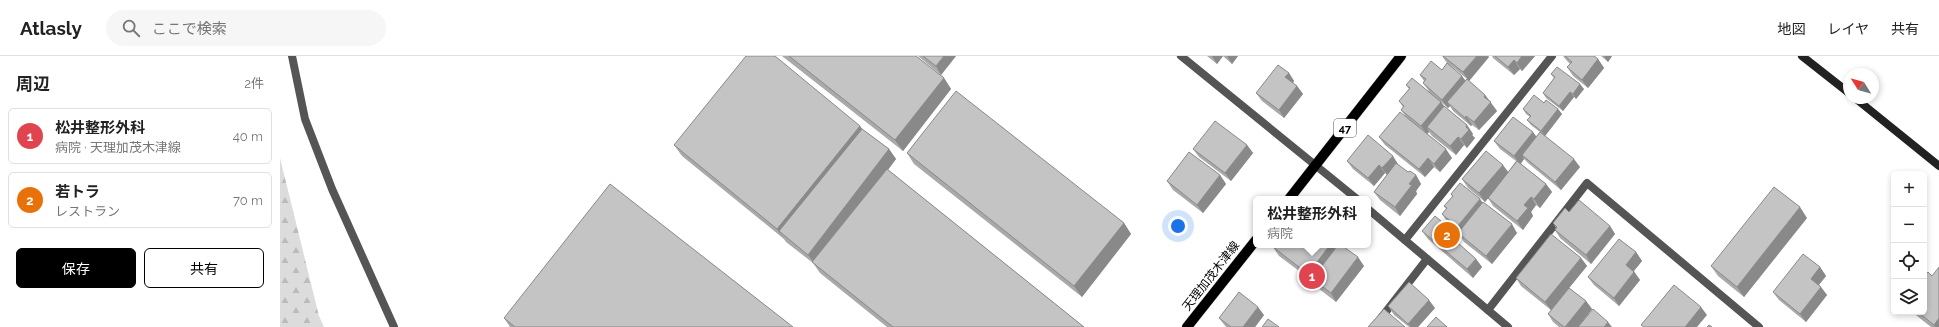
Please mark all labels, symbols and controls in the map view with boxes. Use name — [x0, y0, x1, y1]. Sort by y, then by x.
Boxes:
search box — [106, 10, 386, 46]
text: Atlasly — [20, 17, 82, 39]
icon: search — [120, 17, 142, 39]
text: ここで検索 — [152, 20, 227, 38]
text: 地図 — [1777, 21, 1805, 37]
text: レイヤ — [1827, 21, 1869, 37]
text: 共有 — [1891, 21, 1919, 37]
north arrow — [1843, 68, 1879, 104]
text: 周辺 — [16, 74, 50, 94]
text: 2件 — [244, 76, 264, 91]
text: 松井整形外科 — [55, 119, 145, 137]
road number: 47 — [1334, 119, 1356, 137]
text: 1 — [27, 129, 33, 144]
text: 40 m — [233, 129, 263, 144]
text: 病院 · 天理加茂木津線 — [55, 140, 181, 155]
map controls — [1891, 171, 1927, 315]
button: + — [1891, 171, 1927, 207]
text: 若トラ — [55, 183, 100, 201]
text: 2 — [26, 193, 34, 208]
text: 70 m — [233, 193, 263, 208]
popup — [1253, 196, 1371, 248]
text: レストラン — [55, 204, 120, 219]
text: 松井整形外科 — [1267, 205, 1357, 223]
button: − — [1891, 207, 1927, 243]
your location — [1168, 216, 1188, 236]
pin: 2 — [1434, 220, 1460, 250]
text: 病院 — [1267, 226, 1293, 241]
street label: 天理加茂木津線 — [1180, 239, 1242, 313]
button: locate — [1891, 243, 1927, 279]
button: 保存 — [16, 248, 136, 288]
button: 共有 — [144, 248, 264, 288]
pin: 1 — [1299, 261, 1325, 291]
button: layers — [1891, 279, 1927, 315]

